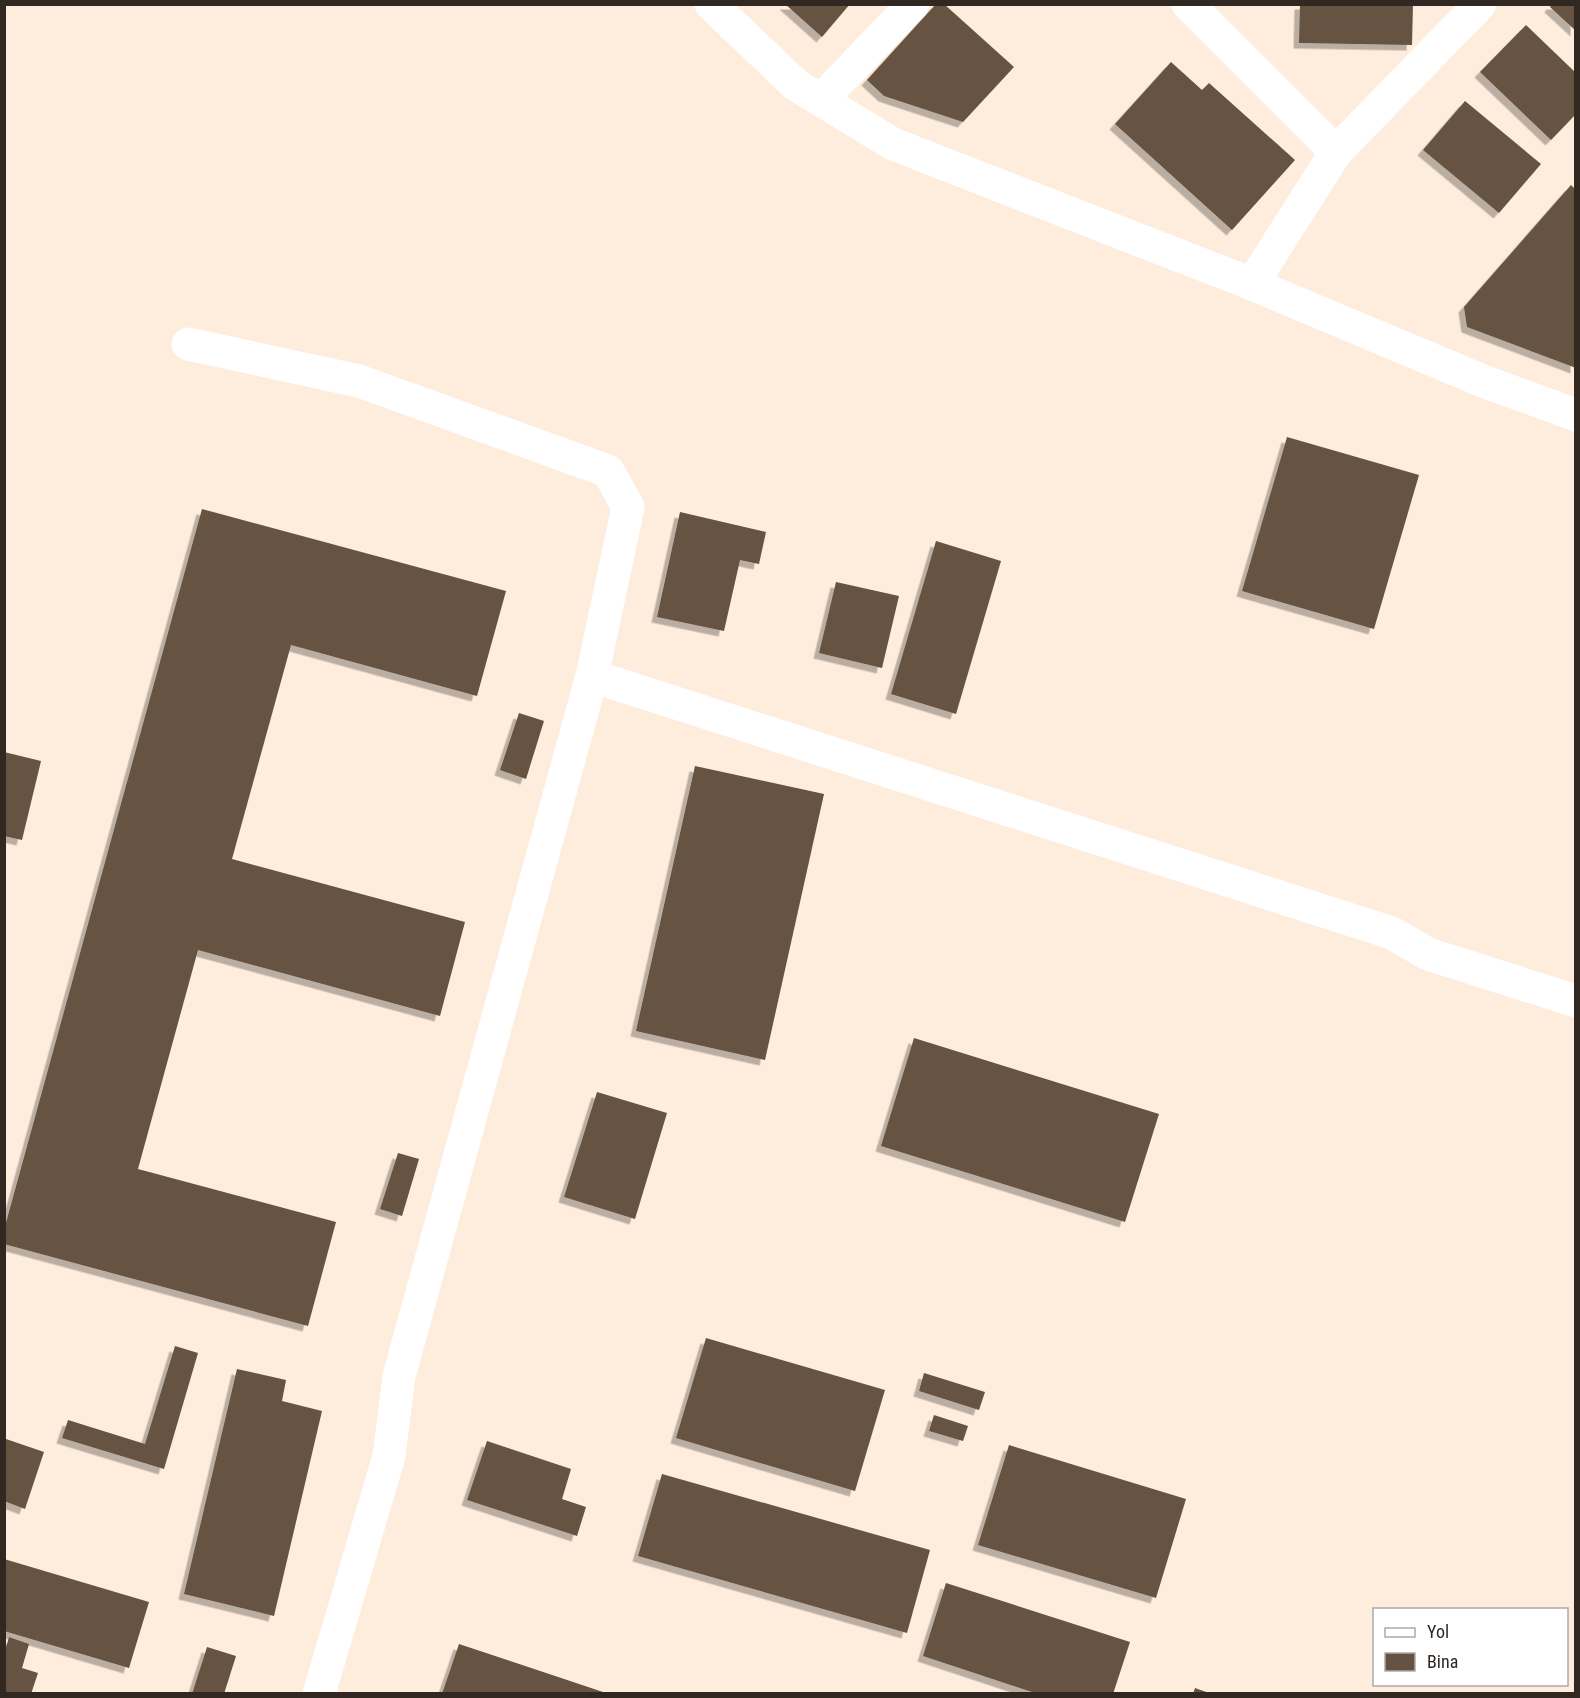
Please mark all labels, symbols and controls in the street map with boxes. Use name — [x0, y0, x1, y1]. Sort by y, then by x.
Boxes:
legend — [1373, 1608, 1568, 1686]
text: Yol — [1427, 1621, 1449, 1642]
text: Bina — [1427, 1651, 1458, 1672]

